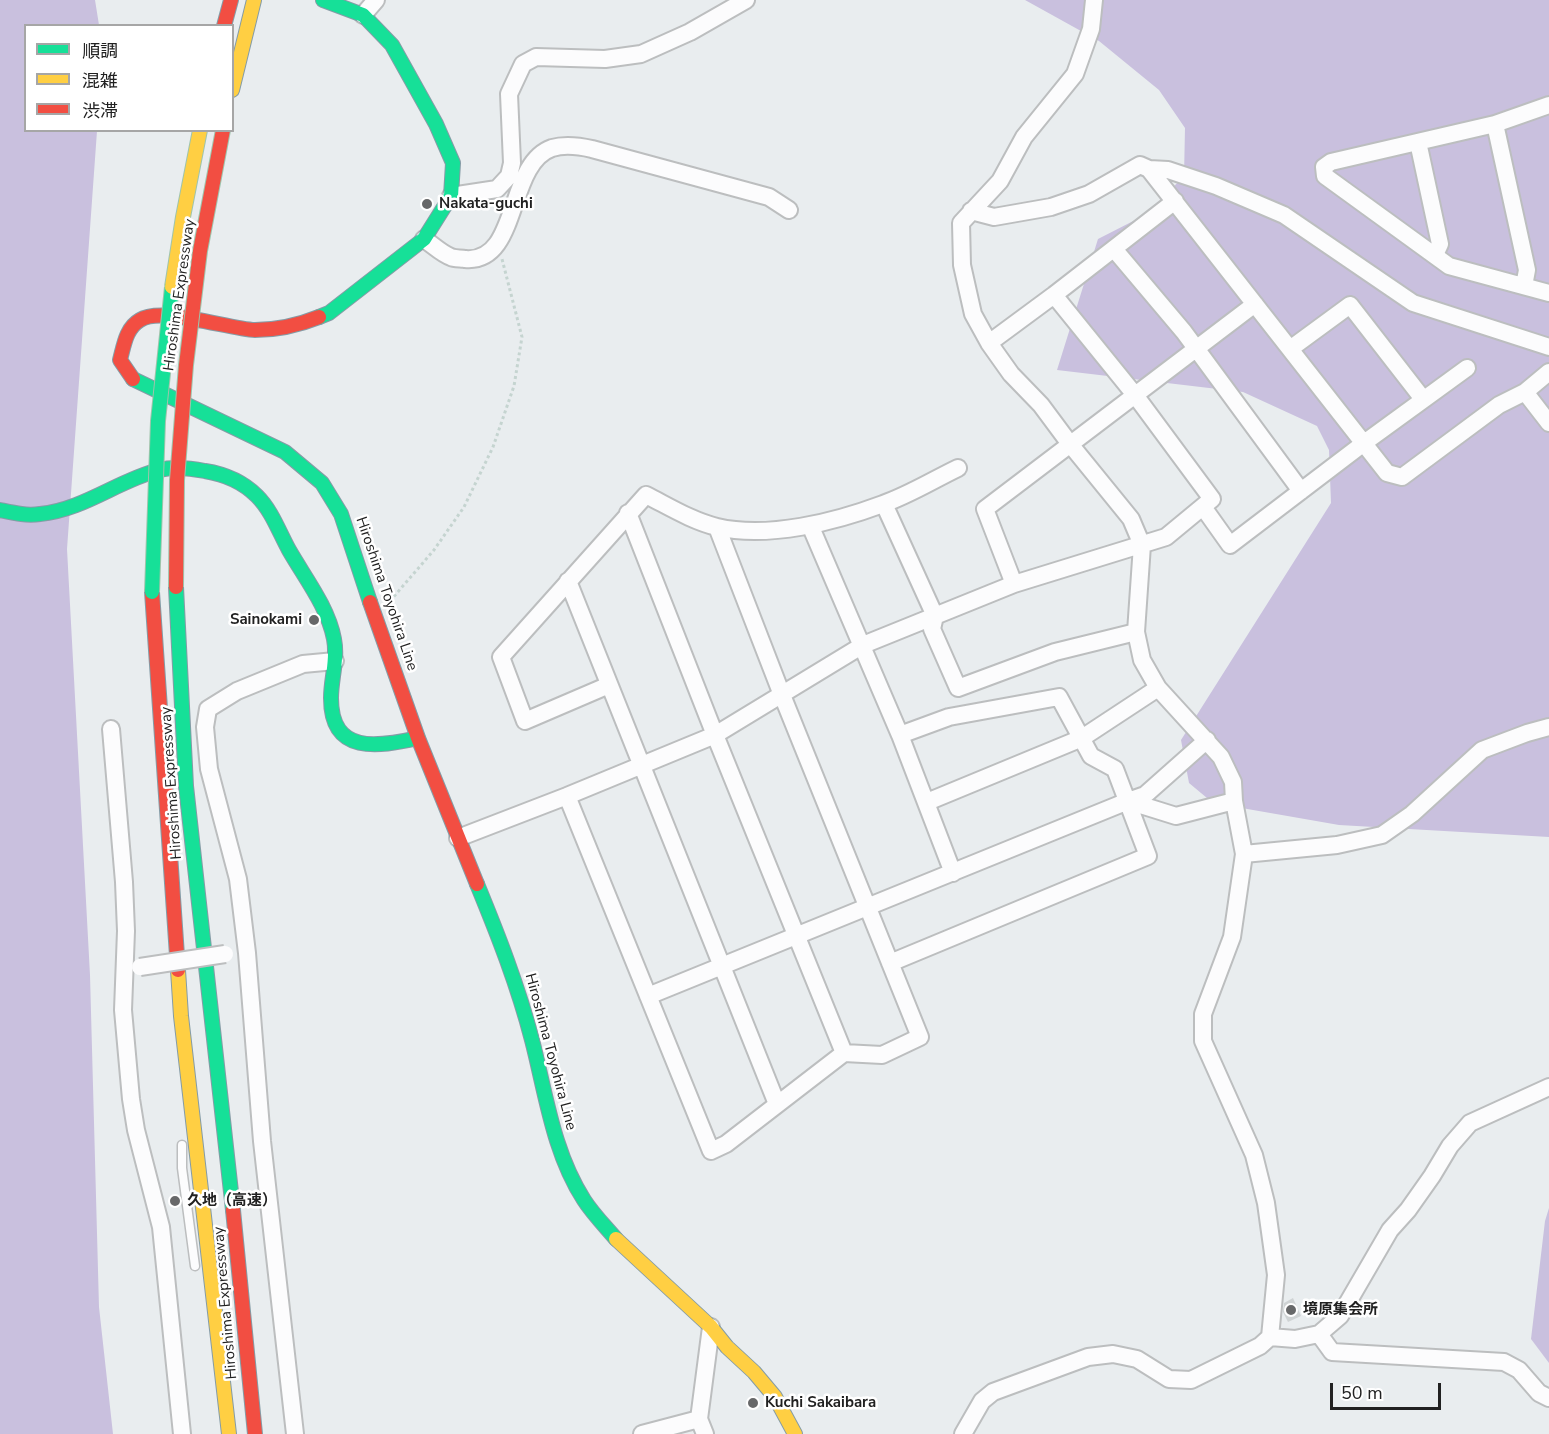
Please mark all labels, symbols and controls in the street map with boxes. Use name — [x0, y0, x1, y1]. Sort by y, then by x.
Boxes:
legend — [24, 24, 234, 132]
text: 順調 — [82, 39, 118, 63]
text: 混雑 — [82, 69, 118, 93]
text: 渋滞 — [82, 99, 118, 123]
place label: Nakata-guchi — [439, 195, 533, 213]
marker: Nakata-guchi — [420, 197, 434, 211]
street label: Hiroshima Expressway — [160, 218, 200, 372]
street label: Hiroshima Toyohira Line — [351, 515, 421, 673]
place label: Sainokami — [230, 611, 302, 629]
marker: Sainokami — [307, 613, 321, 627]
street label: Hiroshima Expressway — [158, 706, 186, 860]
street label: Hiroshima Toyohira Line — [520, 972, 580, 1132]
place label: 久地（高速） — [187, 1192, 277, 1210]
marker: 久地（高速） — [168, 1194, 182, 1208]
street label: Hiroshima Expressway — [210, 1226, 242, 1380]
place label: 境原集会所 — [1303, 1301, 1378, 1319]
marker: 境原集会所 — [1284, 1303, 1298, 1317]
scale bar — [1333, 1371, 1444, 1409]
text: 50 m — [1341, 1381, 1383, 1405]
place label: Kuchi Sakaibara — [765, 1394, 876, 1412]
marker: Kuchi Sakaibara — [746, 1396, 760, 1410]

